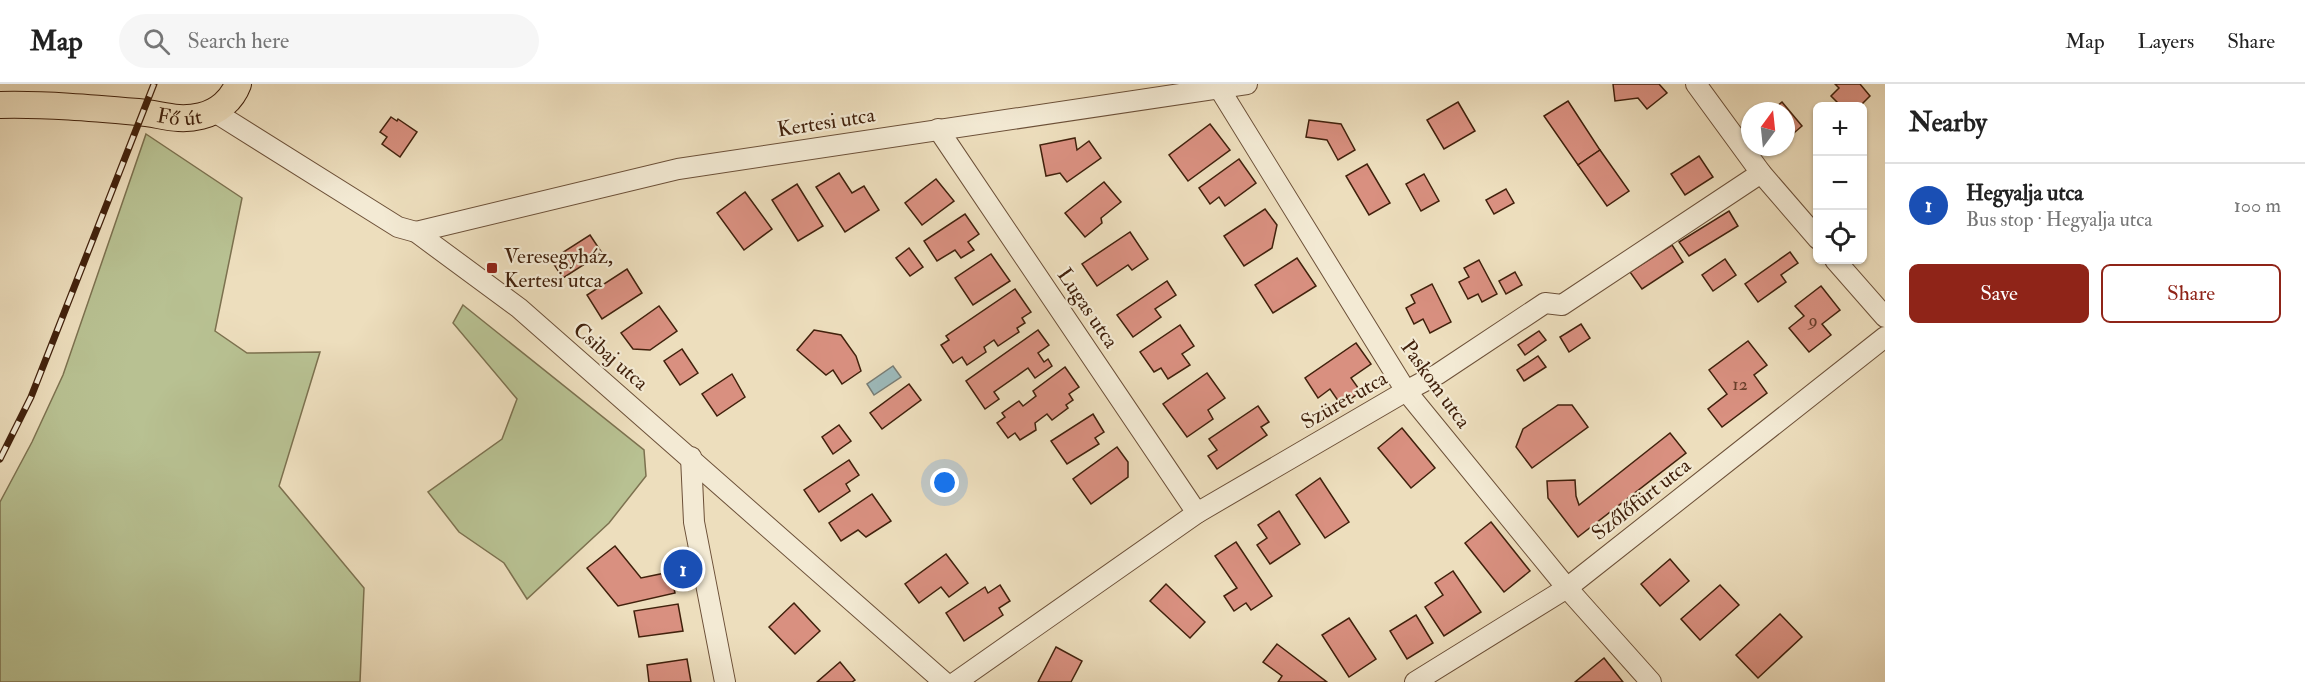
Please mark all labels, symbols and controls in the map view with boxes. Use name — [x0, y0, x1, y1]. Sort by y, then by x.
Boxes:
search box — [119, 14, 539, 68]
text: Map — [30, 24, 83, 59]
icon: search — [140, 25, 173, 58]
text: Search here — [188, 27, 289, 55]
text: Map — [2065, 28, 2105, 55]
text: Layers — [2138, 28, 2194, 55]
text: Share — [2227, 28, 2275, 55]
street label: Kertesi utca — [775, 101, 877, 144]
street label: Fő út — [155, 102, 205, 132]
north arrow — [1741, 102, 1795, 156]
map controls — [1813, 102, 1867, 264]
button: + — [1813, 102, 1867, 156]
text: Nearby — [1909, 107, 1987, 139]
button: − — [1813, 156, 1867, 210]
text: Hegyalja utca — [1966, 179, 2083, 207]
text: 1 — [1925, 193, 1932, 218]
text: 100 m — [2234, 193, 2281, 218]
text: Bus stop · Hegyalja utca — [1966, 207, 2153, 232]
button: locate — [1813, 210, 1867, 264]
place label: Veresegyház, Kertesi utca — [504, 243, 613, 294]
marker: Veresegyház, Kertesi utca — [485, 261, 499, 275]
street label: Lugas utca — [1051, 263, 1125, 354]
button: Save — [1909, 264, 2089, 323]
button: Share — [2101, 264, 2281, 323]
house number: 9 — [1806, 309, 1818, 332]
street label: Csibaj utca — [567, 316, 654, 397]
street label: Paskom utca — [1394, 335, 1477, 434]
street label: Szüret utca — [1296, 365, 1393, 436]
house number: 12 — [1732, 373, 1748, 396]
street label: Szőlőfürt utca — [1586, 452, 1697, 547]
your location — [930, 468, 959, 497]
pin: 1 — [664, 546, 702, 592]

